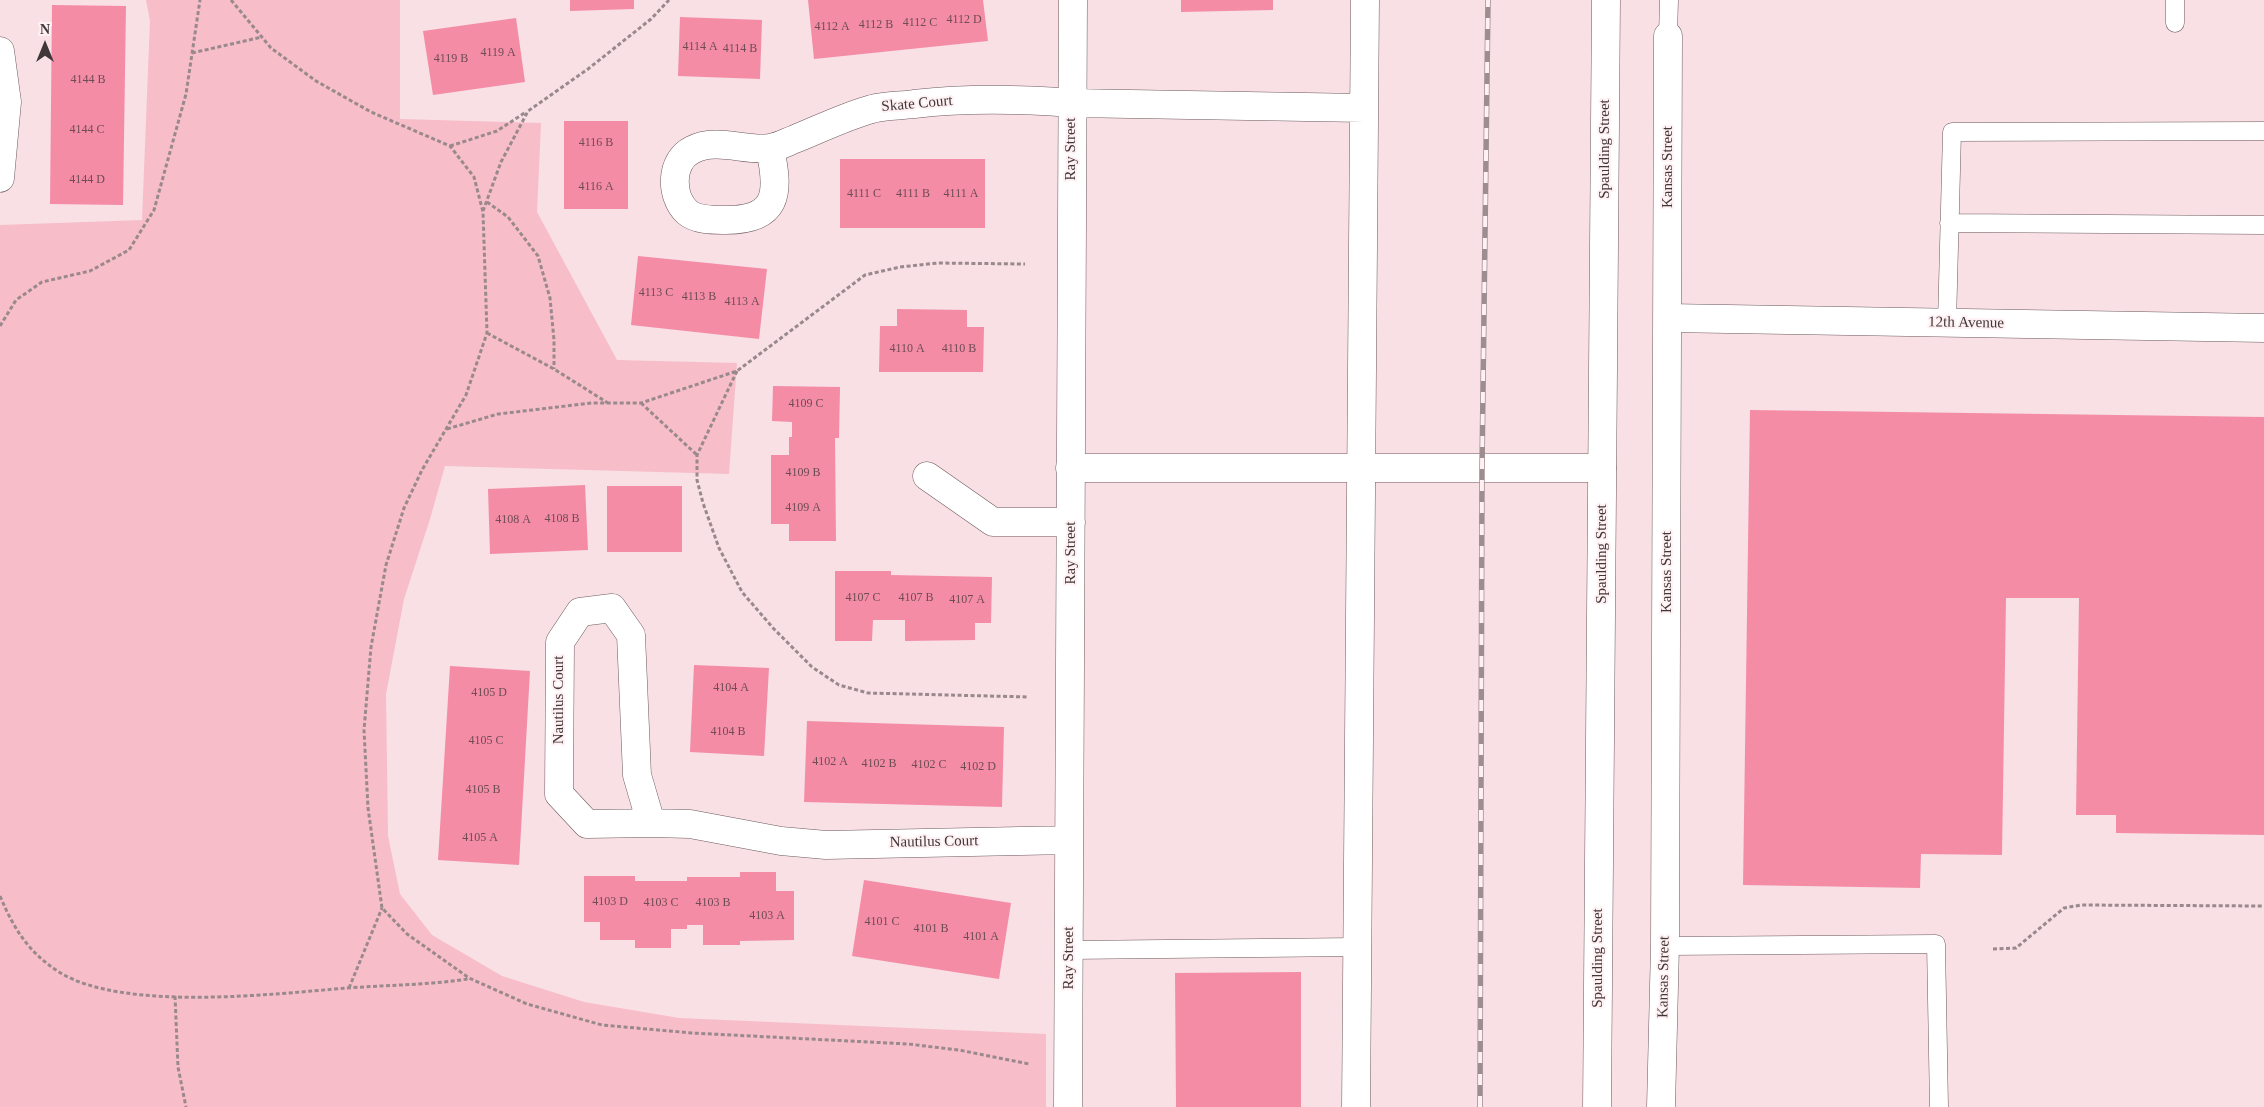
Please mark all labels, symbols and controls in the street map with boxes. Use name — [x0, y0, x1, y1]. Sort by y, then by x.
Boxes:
house number: 4112 D — [946, 13, 982, 27]
house number: 4112 C — [903, 16, 937, 30]
house number: 4112 B — [859, 18, 893, 32]
north arrow — [20, 20, 70, 70]
house number: 4112 A — [814, 20, 850, 34]
text: N — [40, 22, 50, 37]
house number: 4114 A — [682, 40, 718, 54]
house number: 4114 B — [723, 42, 757, 56]
house number: 4119 A — [480, 46, 516, 60]
house number: 4119 B — [434, 52, 468, 66]
house number: 4144 B — [70, 73, 106, 87]
street label: Skate Court — [881, 92, 953, 116]
street label: Spaulding Street — [1596, 99, 1614, 199]
street label: Ray Street — [1062, 118, 1080, 180]
house number: 4144 C — [69, 123, 105, 137]
street label: Kansas Street — [1659, 126, 1677, 208]
house number: 4116 B — [579, 136, 613, 150]
house number: 4144 D — [69, 173, 105, 187]
house number: 4116 A — [578, 180, 614, 194]
house number: 4111 C — [847, 187, 881, 201]
house number: 4111 B — [896, 187, 930, 201]
house number: 4111 A — [944, 187, 978, 201]
house number: 4113 C — [639, 286, 673, 300]
house number: 4113 B — [682, 290, 716, 304]
house number: 4113 A — [724, 295, 760, 309]
street label: 12th Avenue — [1928, 313, 2004, 333]
house number: 4110 A — [889, 342, 925, 356]
house number: 4110 B — [942, 342, 976, 356]
house number: 4109 C — [788, 397, 824, 411]
house number: 4109 B — [785, 466, 821, 480]
house number: 4109 A — [785, 501, 821, 515]
street label: Spaulding Street — [1593, 504, 1611, 604]
house number: 4108 B — [544, 512, 580, 526]
house number: 4108 A — [495, 513, 531, 527]
street label: Ray Street — [1062, 522, 1080, 584]
street label: Kansas Street — [1658, 531, 1676, 613]
house number: 4107 C — [845, 591, 881, 605]
house number: 4107 B — [898, 591, 934, 605]
house number: 4107 A — [949, 593, 985, 607]
street label: Nautilus Court — [550, 656, 568, 744]
house number: 4104 A — [713, 681, 749, 695]
house number: 4105 D — [471, 686, 507, 700]
house number: 4104 B — [710, 725, 746, 739]
house number: 4105 C — [468, 734, 504, 748]
house number: 4102 A — [812, 755, 848, 769]
house number: 4102 B — [861, 757, 897, 771]
house number: 4102 C — [911, 758, 947, 772]
house number: 4102 D — [960, 760, 996, 774]
house number: 4105 B — [465, 783, 501, 797]
house number: 4105 A — [462, 831, 498, 845]
street label: Nautilus Court — [889, 832, 979, 852]
house number: 4103 D — [592, 895, 628, 909]
house number: 4103 C — [643, 896, 679, 910]
house number: 4103 B — [695, 896, 731, 910]
street label: Spaulding Street — [1589, 908, 1607, 1008]
house number: 4103 A — [749, 909, 785, 923]
house number: 4101 C — [864, 915, 900, 929]
house number: 4101 B — [913, 922, 949, 936]
street label: Ray Street — [1060, 927, 1078, 989]
house number: 4101 A — [963, 930, 999, 944]
street label: Kansas Street — [1654, 936, 1674, 1018]

